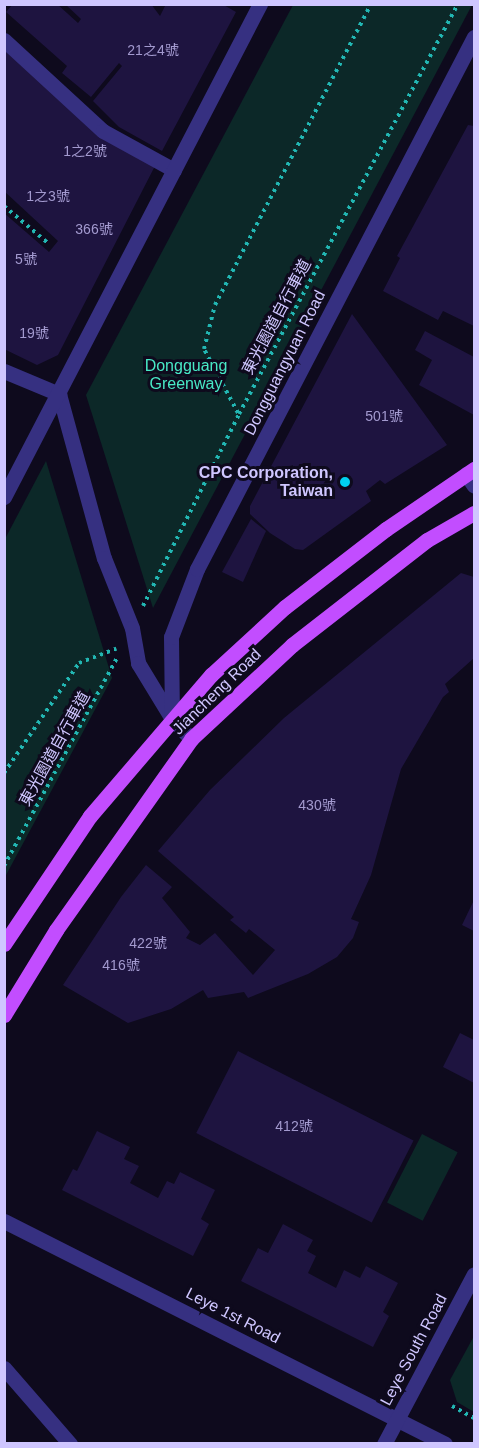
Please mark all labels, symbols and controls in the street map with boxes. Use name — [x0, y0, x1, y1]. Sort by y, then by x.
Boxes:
house number: 21之4號 — [127, 42, 179, 58]
house number: 1之2號 — [63, 143, 107, 159]
house number: 1之3號 — [26, 188, 70, 204]
house number: 366號 — [75, 221, 113, 237]
house number: 5號 — [15, 251, 37, 267]
street label: 東光園道自行車道 — [238, 256, 316, 378]
street label: Dongguangyuan Road — [240, 287, 330, 439]
house number: 19號 — [19, 325, 49, 341]
park label: Dongguang Greenway — [145, 356, 227, 394]
house number: 501號 — [365, 408, 403, 424]
place label: CPC Corporation, Taiwan — [199, 463, 333, 501]
marker: CPC Corporation, Taiwan — [338, 475, 352, 489]
street label: Jiancheng Road — [169, 645, 265, 739]
street label: 東光園道自行車道 — [16, 688, 94, 810]
house number: 430號 — [298, 797, 336, 813]
house number: 422號 — [129, 935, 167, 951]
house number: 416號 — [102, 957, 140, 973]
house number: 412號 — [275, 1118, 313, 1134]
street label: Leye 1st Road — [183, 1284, 283, 1348]
street label: Leye South Road — [376, 1291, 452, 1409]

